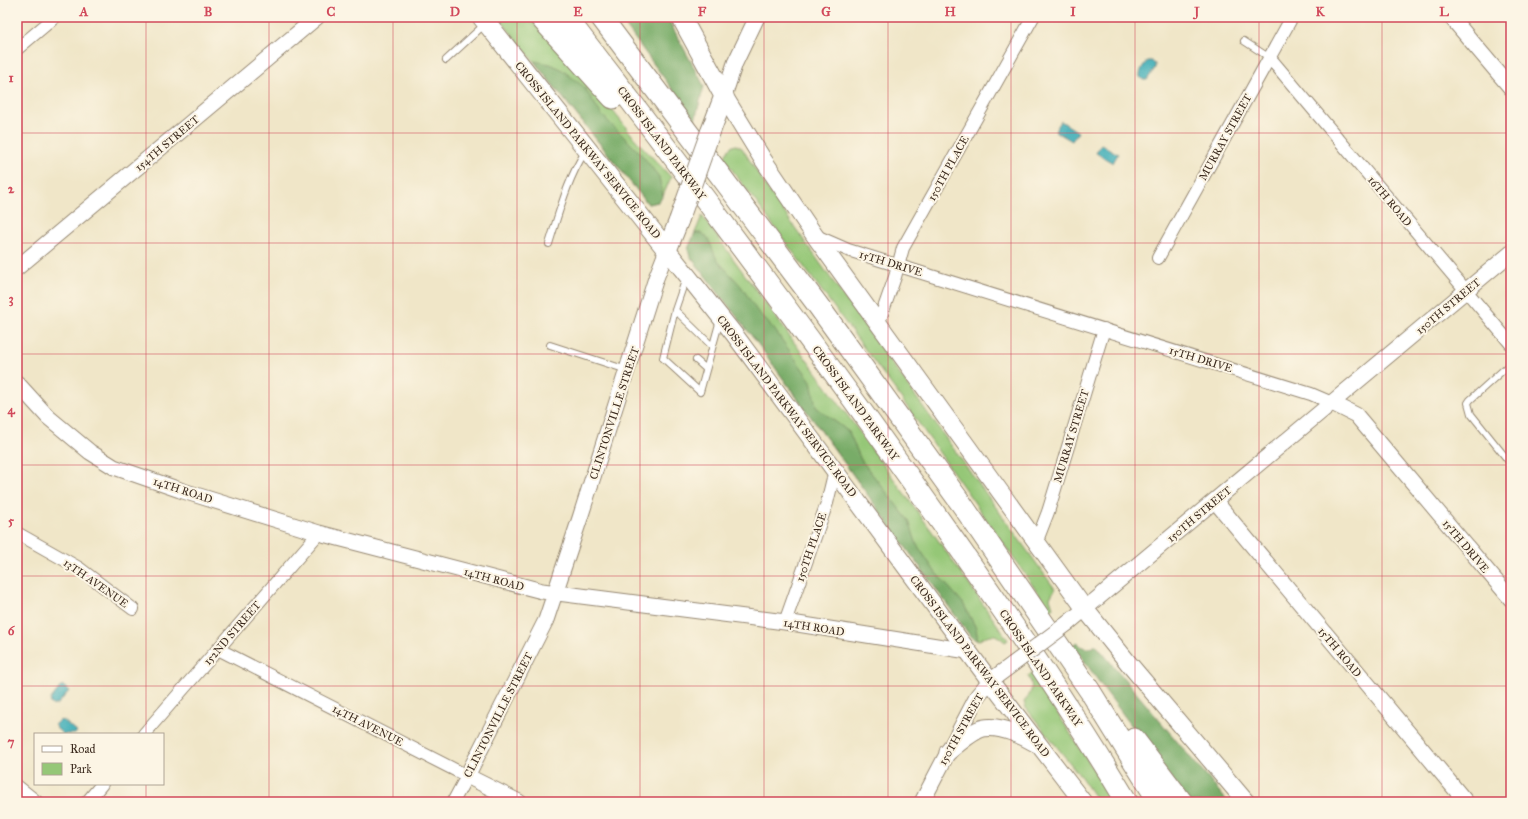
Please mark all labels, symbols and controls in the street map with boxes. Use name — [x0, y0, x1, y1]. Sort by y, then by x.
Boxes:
text: A — [79, 4, 89, 20]
text: B — [204, 4, 213, 20]
text: C — [327, 4, 336, 20]
text: D — [450, 4, 460, 20]
text: E — [573, 4, 583, 20]
text: F — [698, 4, 707, 20]
text: G — [821, 4, 831, 20]
text: H — [944, 4, 956, 20]
text: I — [1070, 4, 1076, 20]
text: J — [1192, 4, 1200, 20]
text: K — [1315, 4, 1325, 20]
text: L — [1439, 4, 1449, 20]
street label: CROSS ISLAND PARKWAY SERVICE ROAD — [512, 59, 663, 242]
text: 1 — [8, 70, 14, 86]
street label: CROSS ISLAND PARKWAY — [615, 84, 709, 203]
street label: MURRAY STREET — [1196, 91, 1255, 183]
street label: 154TH STREET — [133, 113, 202, 174]
street label: 150TH PLACE — [925, 133, 972, 203]
street label: 16TH ROAD — [1365, 174, 1414, 229]
text: 2 — [8, 181, 15, 197]
street label: 15TH DRIVE — [858, 248, 924, 279]
street label: 150TH STREET — [1413, 275, 1484, 337]
text: 3 — [8, 291, 14, 307]
street label: CROSS ISLAND PARKWAY SERVICE ROAD — [714, 313, 859, 500]
street label: CROSS ISLAND PARKWAY — [810, 343, 902, 464]
street label: 15TH DRIVE — [1168, 344, 1234, 375]
street label: CLINTONVILLE STREET — [587, 345, 642, 481]
street label: MURRAY STREET — [1051, 387, 1092, 484]
text: 4 — [7, 402, 15, 418]
street label: 14TH ROAD — [151, 475, 215, 506]
street label: 150TH STREET — [1164, 483, 1235, 545]
street label: 150TH PLACE — [794, 511, 829, 584]
text: 5 — [8, 513, 15, 529]
street label: 15TH DRIVE — [1440, 517, 1492, 576]
street label: 13TH AVENUE — [61, 556, 131, 611]
street label: 14TH ROAD — [462, 565, 526, 594]
street label: CROSS ISLAND PARKWAY SERVICE ROAD — [907, 573, 1053, 759]
street label: 152ND STREET — [201, 598, 264, 668]
street label: CROSS ISLAND PARKWAY — [997, 607, 1085, 729]
street label: 14TH ROAD — [782, 616, 846, 639]
text: 6 — [8, 623, 16, 639]
street label: 15TH ROAD — [1315, 625, 1364, 680]
street label: CLINTONVILLE STREET — [461, 650, 536, 780]
street label: 150TH STREET — [936, 691, 987, 767]
street label: 14TH AVENUE — [330, 702, 406, 749]
legend — [34, 733, 164, 785]
text: 7 — [8, 734, 15, 750]
text: Road — [70, 742, 96, 756]
text: Park — [70, 762, 92, 776]

